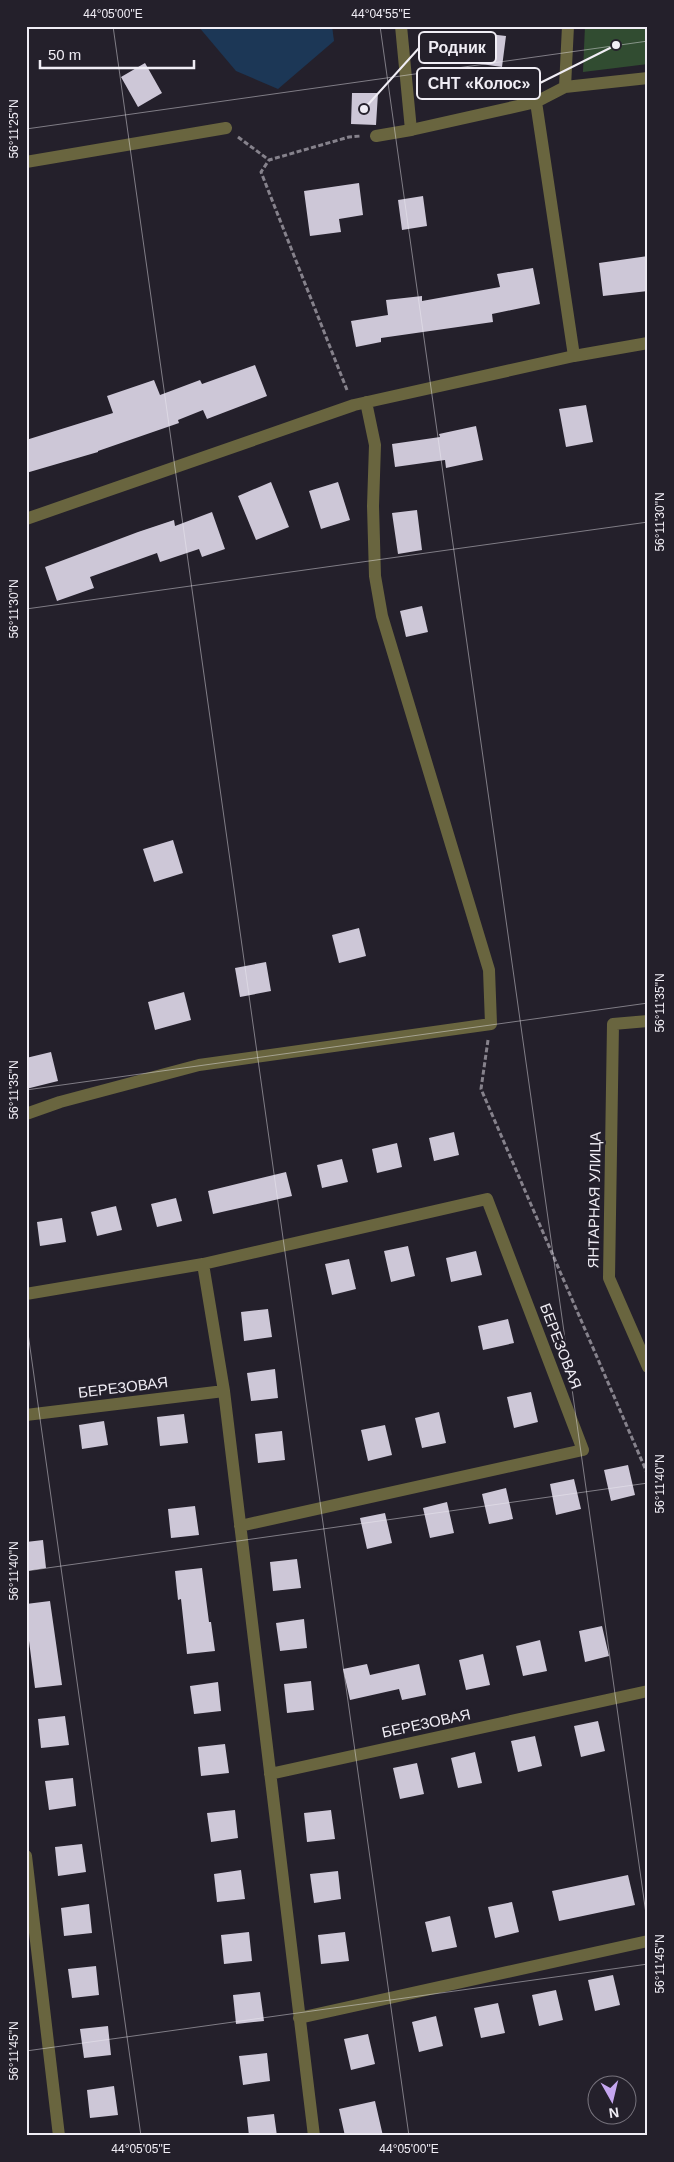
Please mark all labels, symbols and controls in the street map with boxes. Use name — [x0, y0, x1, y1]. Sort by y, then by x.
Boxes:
text: 44°05'00"E — [83, 7, 143, 21]
text: 44°04'55"E — [351, 7, 411, 21]
callout: Родник — [419, 32, 496, 63]
scale bar — [40, 38, 194, 70]
text: Родник — [428, 39, 487, 56]
text: 50 m — [48, 46, 81, 63]
callout: СНТ «Колос» — [417, 68, 540, 99]
text: СНТ «Колос» — [428, 75, 530, 92]
text: 56°11'25"N — [7, 99, 21, 159]
text: 56°11'30"N — [653, 492, 667, 552]
text: 56°11'30"N — [7, 579, 21, 639]
text: 56°11'35"N — [653, 973, 667, 1033]
text: 56°11'35"N — [7, 1060, 21, 1120]
street label: ЯНТАРНАЯ УЛИЦА — [584, 1131, 604, 1269]
street label: БЕРЕЗОВАЯ — [537, 1301, 585, 1391]
street label: БЕРЕЗОВАЯ — [77, 1373, 169, 1401]
text: 56°11'40"N — [653, 1454, 667, 1514]
text: 56°11'40"N — [7, 1541, 21, 1601]
street label: БЕРЕЗОВАЯ — [380, 1705, 472, 1741]
text: 56°11'45"N — [653, 1934, 667, 1994]
text: 56°11'45"N — [7, 2021, 21, 2081]
north arrow — [586, 2074, 636, 2124]
text: N — [608, 2104, 620, 2122]
text: 44°05'05"E — [111, 2142, 171, 2156]
text: 44°05'00"E — [379, 2142, 439, 2156]

